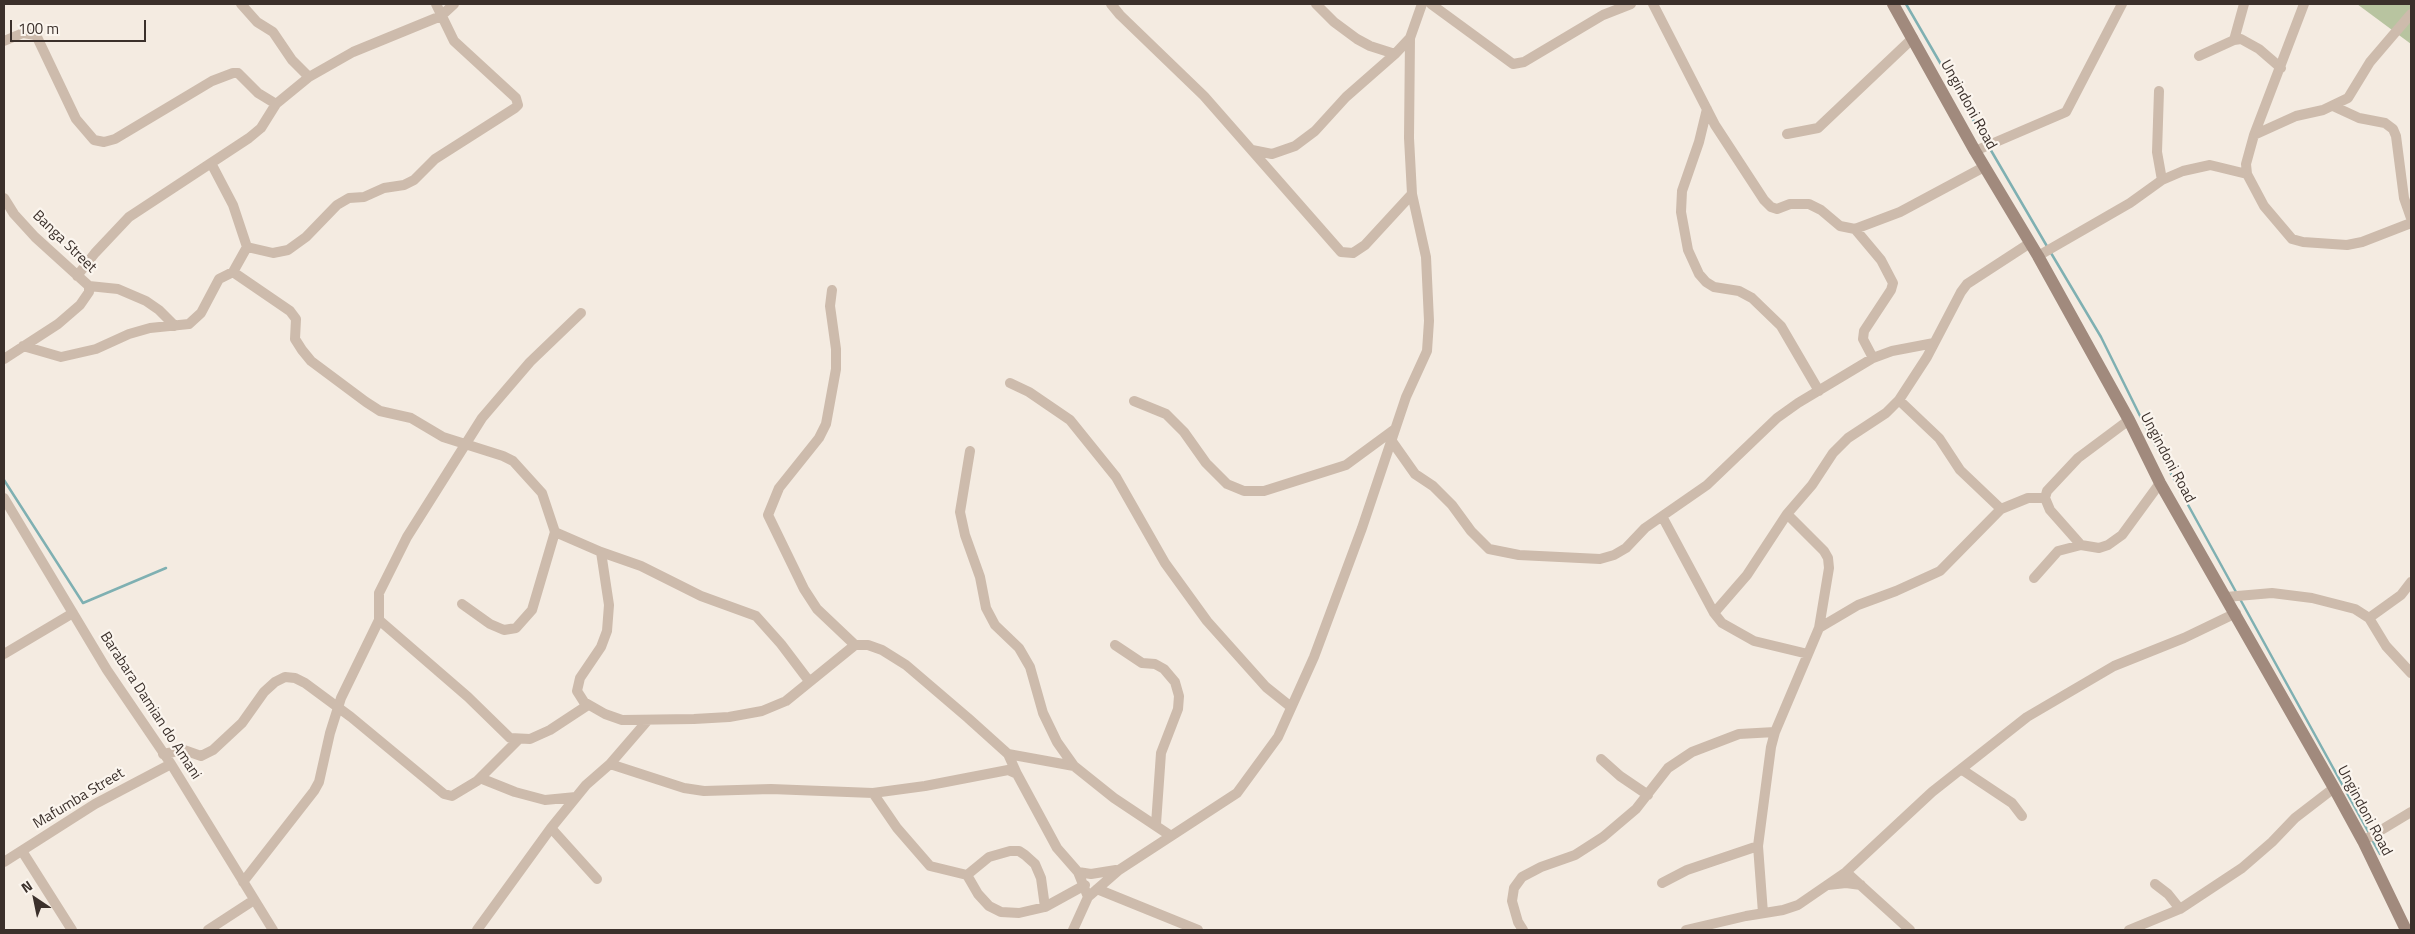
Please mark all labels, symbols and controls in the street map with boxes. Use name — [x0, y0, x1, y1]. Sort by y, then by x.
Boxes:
scale bar — [12, 10, 149, 42]
text: 100 m — [18, 17, 59, 40]
street label: Ungindoni Road — [1936, 57, 2000, 153]
street label: Banga Street — [28, 207, 100, 277]
street label: Ungindoni Road — [2136, 410, 2198, 506]
street label: Barabara Damian do Amani — [96, 629, 204, 783]
street label: Ungindoni Road — [2333, 763, 2395, 859]
street label: Mafumba Street — [30, 765, 128, 833]
north arrow — [10, 874, 60, 924]
text: N — [16, 875, 36, 898]

